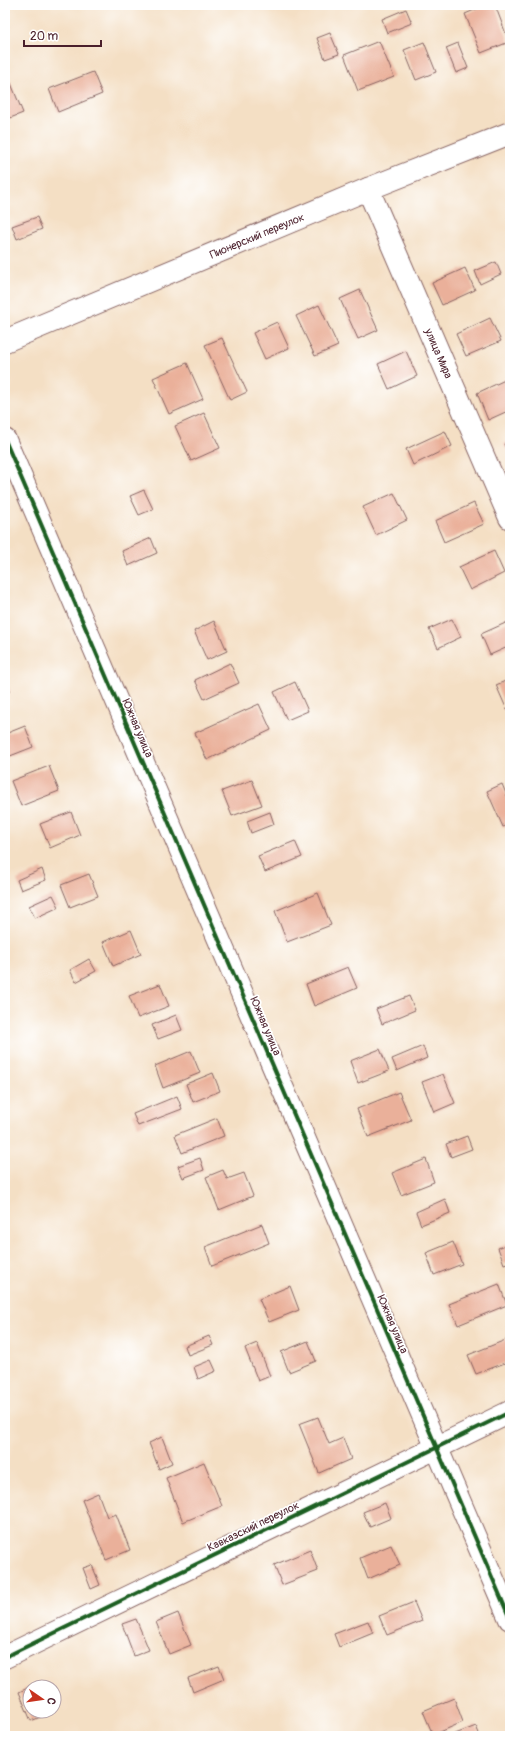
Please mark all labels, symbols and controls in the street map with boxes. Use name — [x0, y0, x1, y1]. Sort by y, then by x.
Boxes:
scale bar — [24, 22, 101, 48]
text: 20 m — [30, 29, 59, 44]
street label: Пионерский переулок — [208, 210, 306, 262]
street label: улица Мира — [422, 326, 455, 380]
street label: Южная улица — [119, 697, 156, 759]
street label: Южная улица — [247, 995, 284, 1057]
street label: Южная улица — [374, 1293, 411, 1355]
street label: Кавказский переулок — [205, 1498, 302, 1554]
north arrow — [22, 1679, 62, 1719]
text: С — [44, 1696, 58, 1706]

